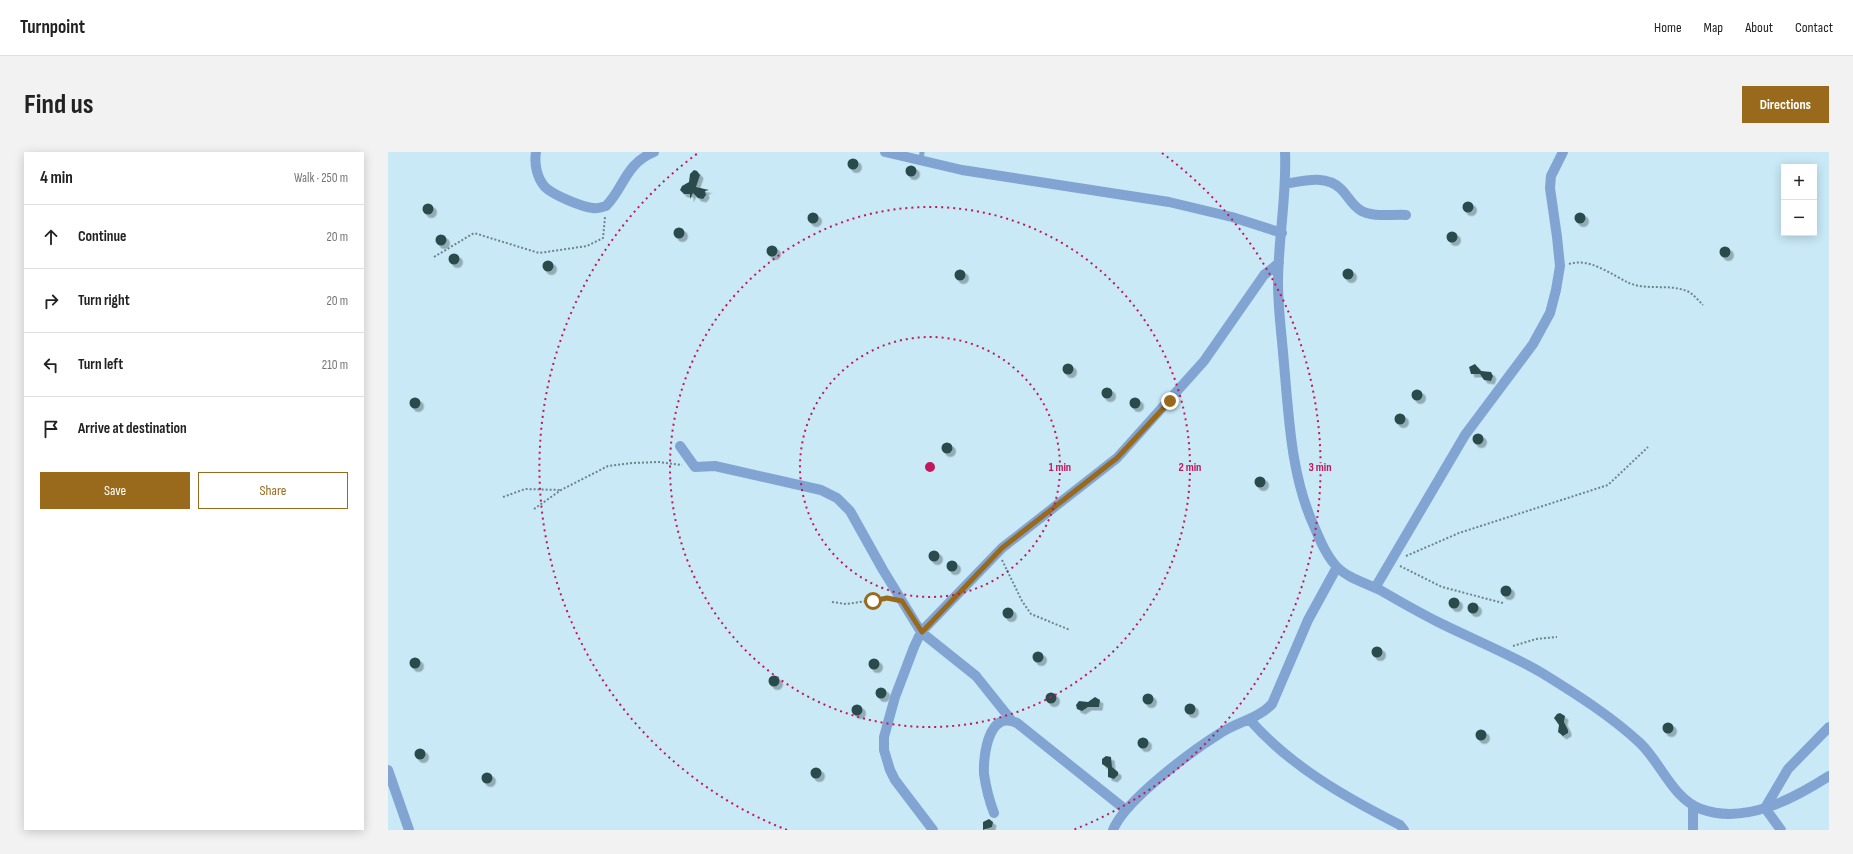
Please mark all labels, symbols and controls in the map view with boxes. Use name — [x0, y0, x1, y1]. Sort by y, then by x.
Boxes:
text: Turnpoint — [20, 16, 85, 39]
text: Home — [1654, 19, 1682, 36]
text: Map — [1704, 19, 1723, 36]
text: About — [1745, 19, 1773, 36]
text: Contact — [1795, 19, 1833, 36]
button: Directions — [1742, 86, 1829, 123]
text: Find us — [24, 88, 93, 121]
map controls — [1781, 164, 1817, 236]
button: + — [1781, 164, 1817, 200]
text: 4 min — [40, 168, 73, 188]
text: Walk · 250 m — [294, 170, 348, 186]
button: − — [1781, 200, 1817, 236]
icon: ahead — [40, 226, 62, 248]
text: Continue — [78, 227, 127, 246]
text: 20 m — [326, 229, 348, 245]
icon: right — [40, 290, 62, 312]
text: Turn right — [78, 291, 130, 310]
text: 20 m — [326, 293, 348, 309]
icon: left — [40, 354, 62, 376]
text: Turn left — [78, 355, 123, 374]
text: 210 m — [322, 357, 348, 373]
route end — [1161, 392, 1179, 410]
icon: arrive — [40, 418, 62, 440]
text: Arrive at destination — [78, 419, 187, 438]
centre of rings — [923, 460, 937, 474]
text: 1 min — [1049, 460, 1071, 475]
text: 2 min — [1179, 460, 1201, 475]
text: 3 min — [1309, 460, 1331, 475]
button: Save — [40, 472, 190, 509]
button: Share — [198, 472, 348, 509]
route start — [864, 592, 882, 610]

